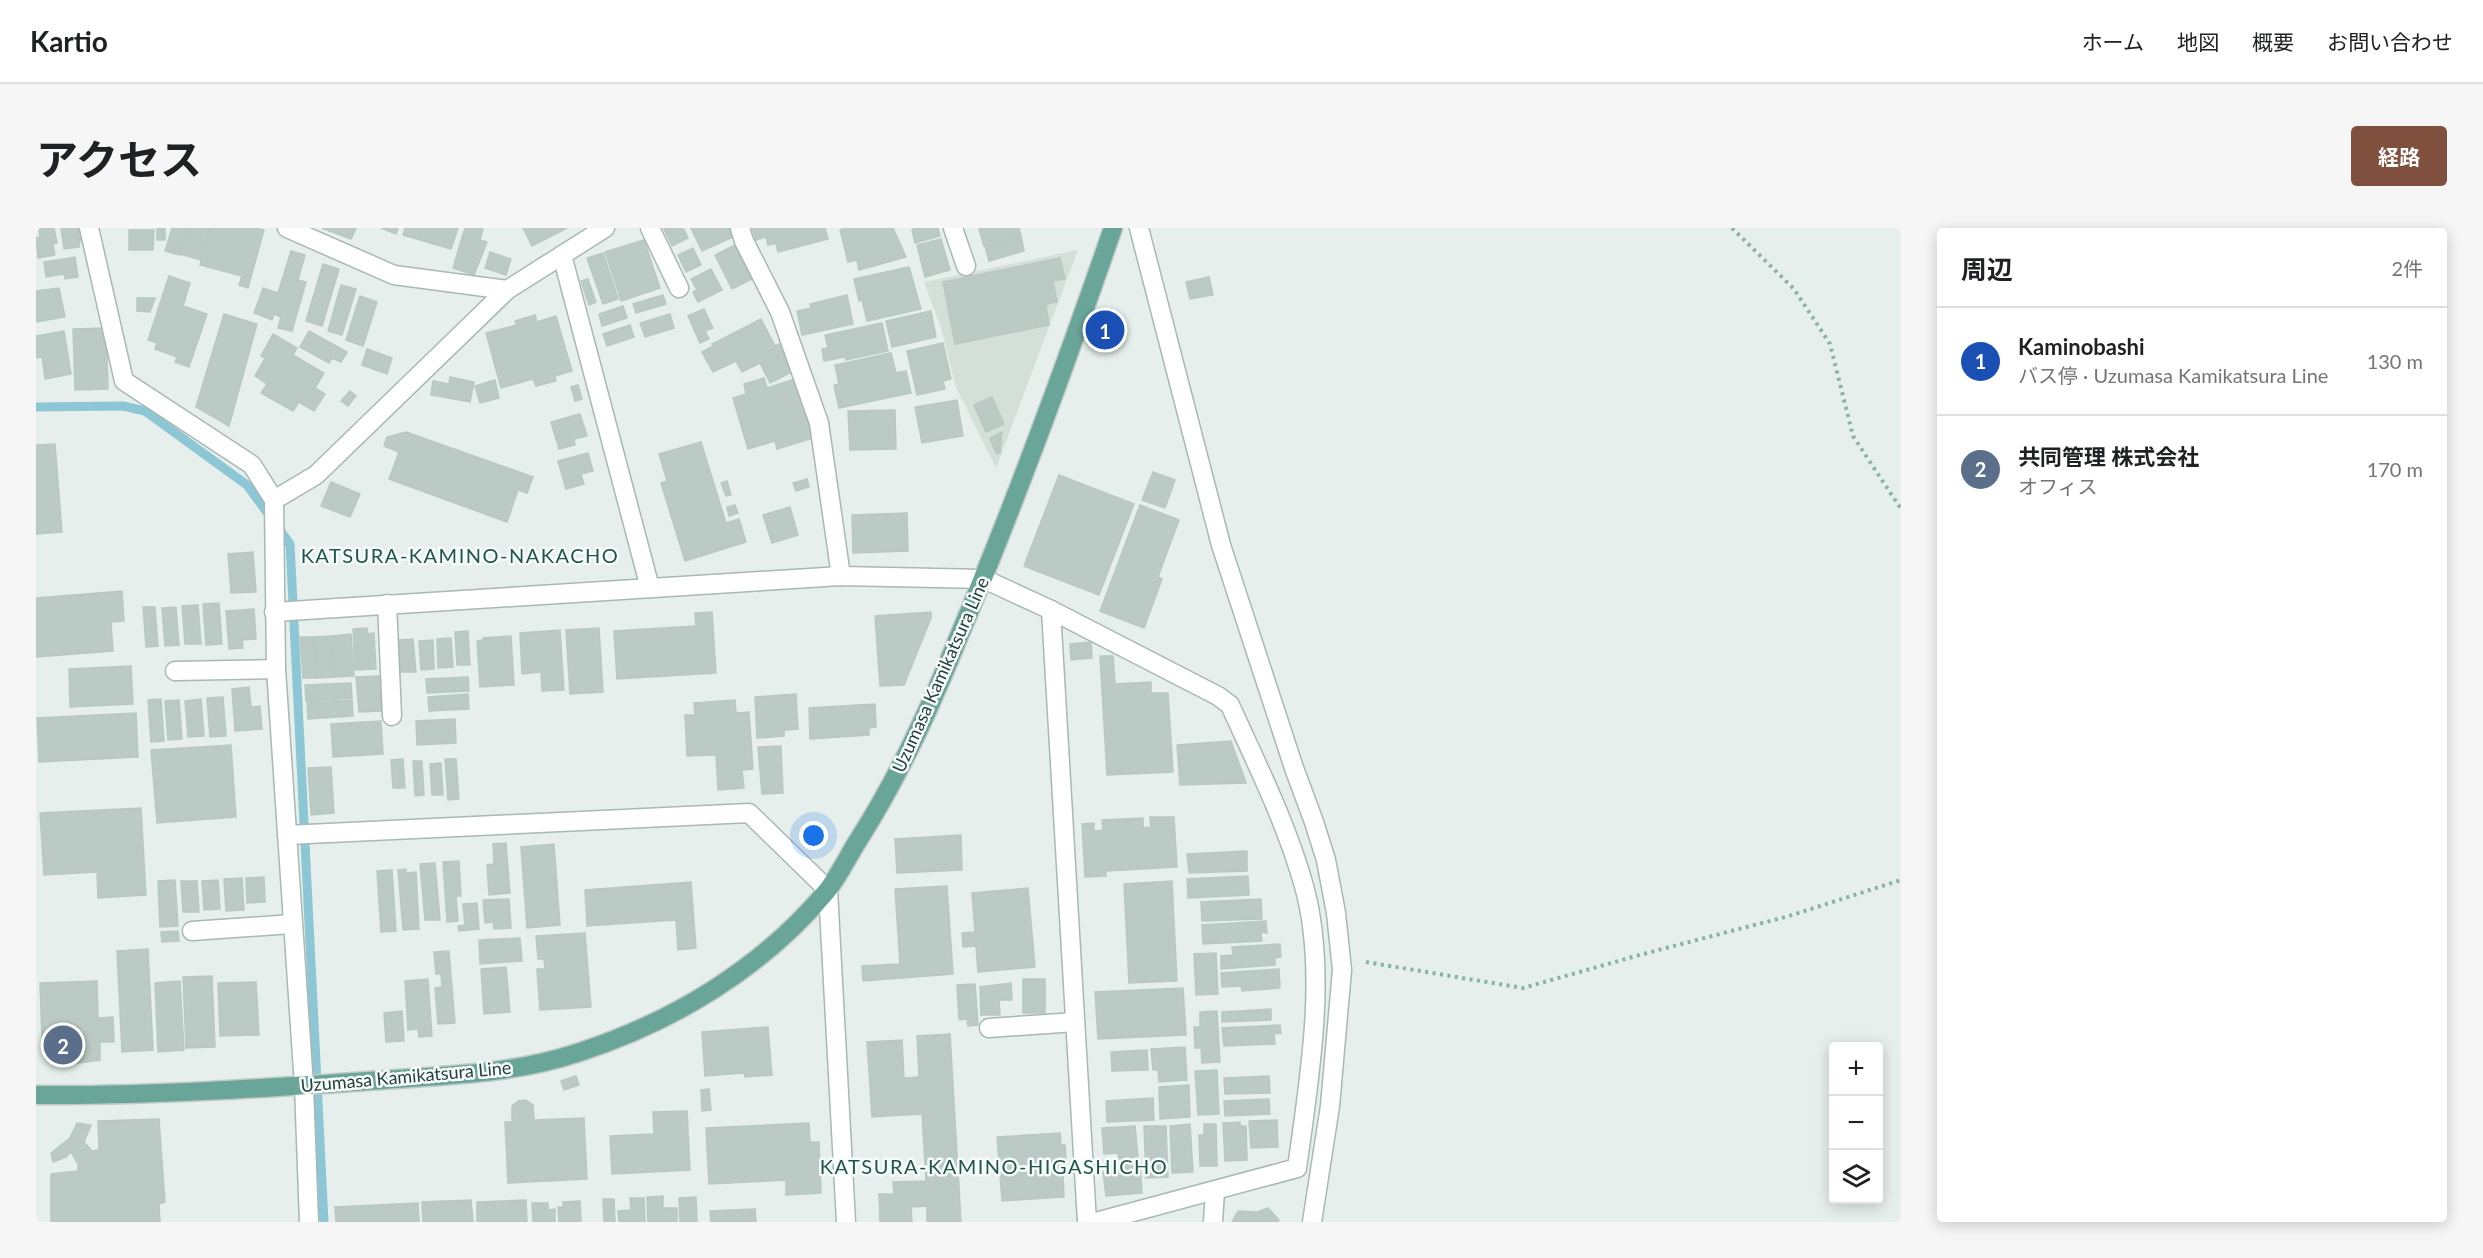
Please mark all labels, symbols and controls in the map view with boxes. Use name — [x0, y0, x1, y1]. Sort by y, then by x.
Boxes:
text: Kartio — [30, 24, 108, 58]
text: ホーム — [2082, 29, 2144, 54]
text: 地図 — [2177, 29, 2219, 54]
text: 概要 — [2252, 29, 2294, 54]
text: お問い合わせ — [2327, 29, 2453, 54]
button: 経路 — [2351, 126, 2447, 186]
text: アクセス — [36, 134, 202, 184]
text: 周辺 — [1961, 253, 2013, 285]
text: 2件 — [2391, 256, 2423, 280]
pin: 1 — [1086, 308, 1124, 352]
text: Kaminobashi — [2018, 333, 2145, 360]
text: 1 — [1975, 349, 1986, 373]
text: 130 m — [2367, 349, 2423, 373]
text: バス停 · Uzumasa Kamikatsura Line — [2018, 363, 2328, 387]
text: 共同管理 株式会社 — [2018, 443, 2199, 470]
text: 2 — [1975, 457, 1986, 481]
text: 170 m — [2367, 457, 2423, 481]
text: オフィス — [2018, 474, 2098, 498]
district label: KATSURA-KAMINO-NAKACHO — [301, 543, 619, 567]
street label: Uzumasa Kamikatsura Line — [887, 574, 993, 776]
your location — [799, 821, 828, 850]
pin: 2 — [44, 1022, 82, 1068]
map controls — [1829, 1042, 1883, 1204]
button: + — [1829, 1042, 1883, 1096]
street label: Uzumasa Kamikatsura Line — [300, 1056, 512, 1096]
button: − — [1829, 1096, 1883, 1150]
button: layers — [1829, 1150, 1883, 1204]
district label: KATSURA-KAMINO-HIGASHICHO — [820, 1154, 1168, 1178]

